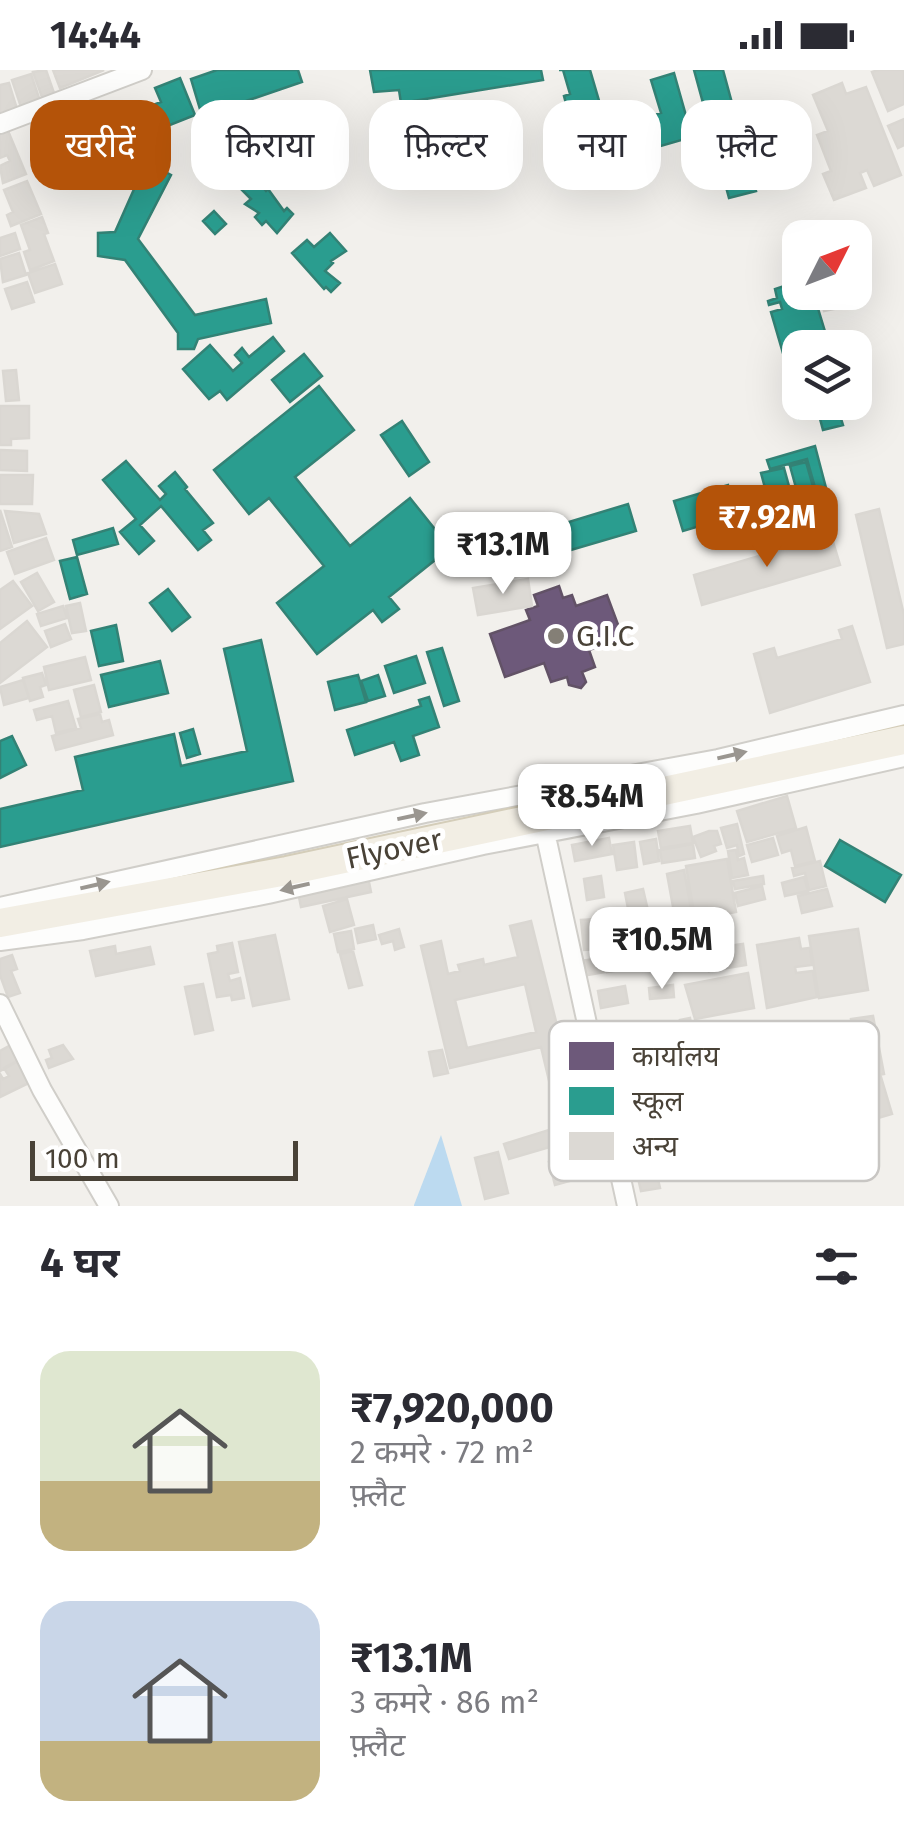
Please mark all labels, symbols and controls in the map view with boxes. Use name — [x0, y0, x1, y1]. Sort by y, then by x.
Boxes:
text: 14:44 — [50, 12, 141, 58]
chip: खरीदें — [30, 100, 171, 190]
chip: किराया — [191, 100, 349, 190]
chip: फ़िल्टर — [369, 100, 523, 190]
chip: नया — [543, 100, 661, 190]
chip: फ़्लैट — [681, 100, 812, 190]
north arrow — [782, 220, 872, 310]
map controls — [782, 220, 872, 420]
button: layers — [782, 330, 872, 420]
pin: ₹7.92M — [686, 485, 848, 570]
text: ₹7.92M — [718, 498, 816, 536]
pin: ₹13.1M — [422, 512, 584, 597]
text: ₹13.1M — [456, 525, 550, 563]
place label: G.I.C — [576, 618, 635, 654]
marker: G.I.C — [545, 625, 567, 647]
one-way arrow — [717, 747, 748, 762]
pin: ₹8.54M — [511, 764, 673, 849]
text: ₹8.54M — [540, 777, 644, 815]
one-way arrow — [397, 807, 428, 823]
street label: Flyover — [343, 821, 446, 877]
one-way arrow — [80, 877, 111, 893]
one-way arrow — [279, 880, 310, 895]
pin: ₹10.5M — [581, 907, 743, 992]
text: ₹10.5M — [611, 920, 713, 958]
legend — [549, 1021, 879, 1181]
text: कार्यालय — [632, 1040, 720, 1073]
text: स्कूल — [632, 1085, 684, 1119]
text: अन्य — [632, 1130, 679, 1163]
scale bar — [30, 1136, 298, 1180]
text: 100 m — [45, 1142, 120, 1175]
text: 4 घर — [40, 1238, 119, 1288]
icon: filters — [809, 1239, 864, 1294]
text: ₹7,920,000 — [350, 1383, 554, 1433]
icon: home — [120, 1391, 240, 1511]
text: 2 कमरे · 72 m² — [350, 1433, 534, 1471]
text: फ़्लैट — [350, 1476, 405, 1514]
text: ₹13.1M — [350, 1633, 472, 1683]
icon: home — [120, 1641, 240, 1761]
text: 3 कमरे · 86 m² — [350, 1683, 539, 1721]
text: फ़्लैट — [350, 1726, 405, 1764]

